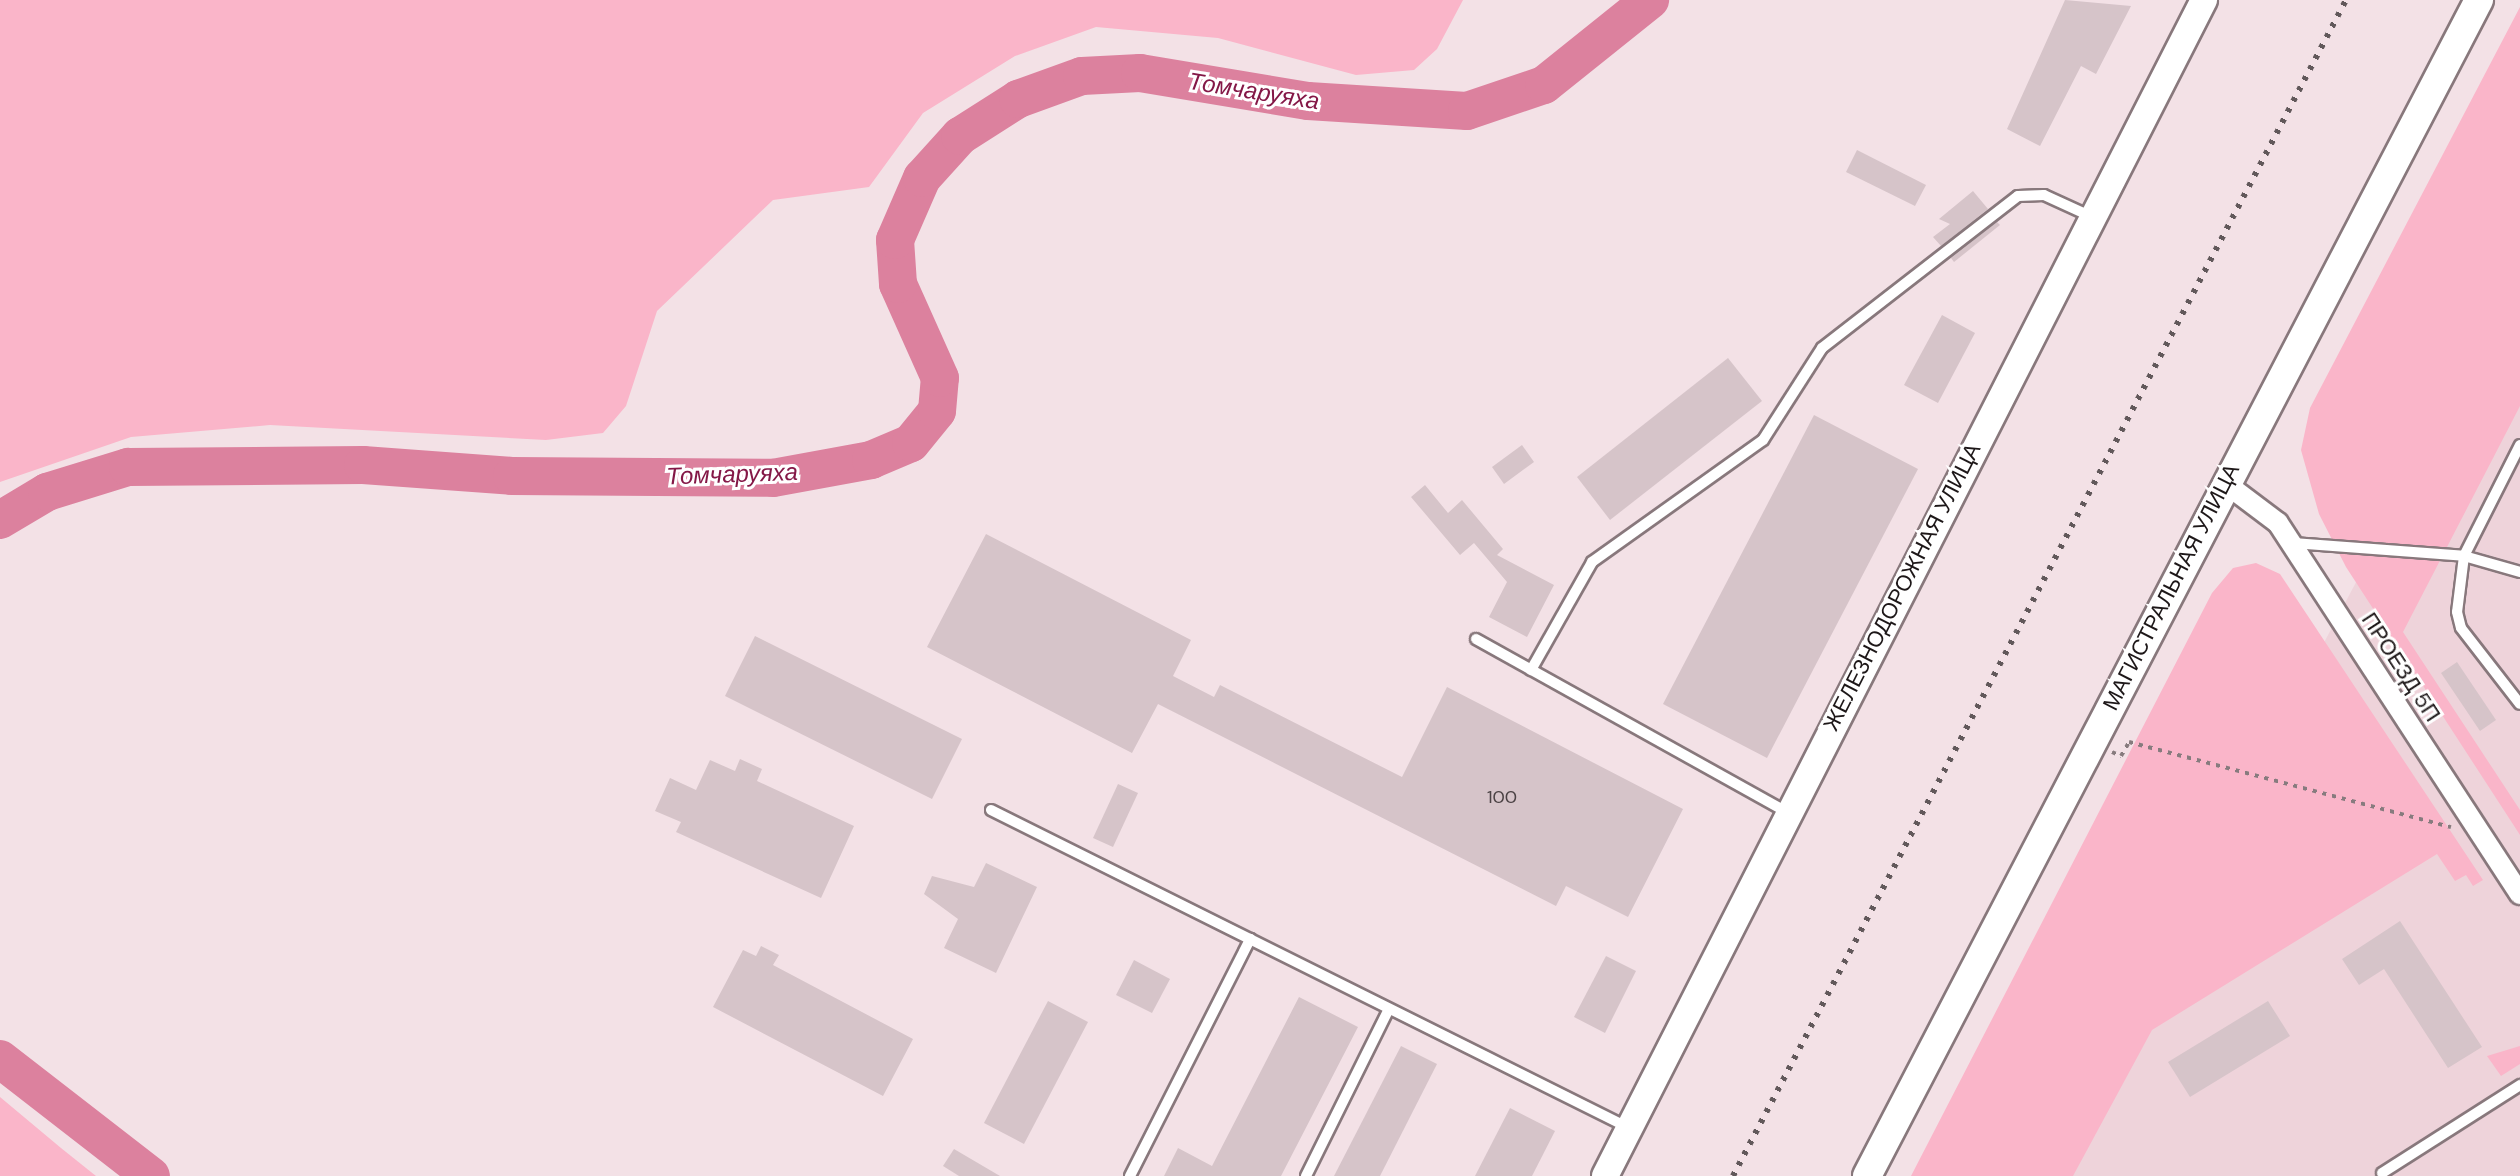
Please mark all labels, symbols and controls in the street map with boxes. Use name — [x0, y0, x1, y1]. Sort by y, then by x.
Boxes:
water label: Томчаруяха — [1187, 66, 1321, 116]
street label: ЖЕЛЕЗНОДОРОЖНАЯ УЛИЦА — [1818, 439, 1986, 735]
water label: Томчаруяха — [666, 457, 798, 491]
street label: МАГИСТРАЛЬНАЯ УЛИЦА — [2097, 459, 2245, 715]
street label: ПРОЕЗД 5П — [2356, 608, 2446, 726]
house number: 100 — [1487, 786, 1517, 808]

